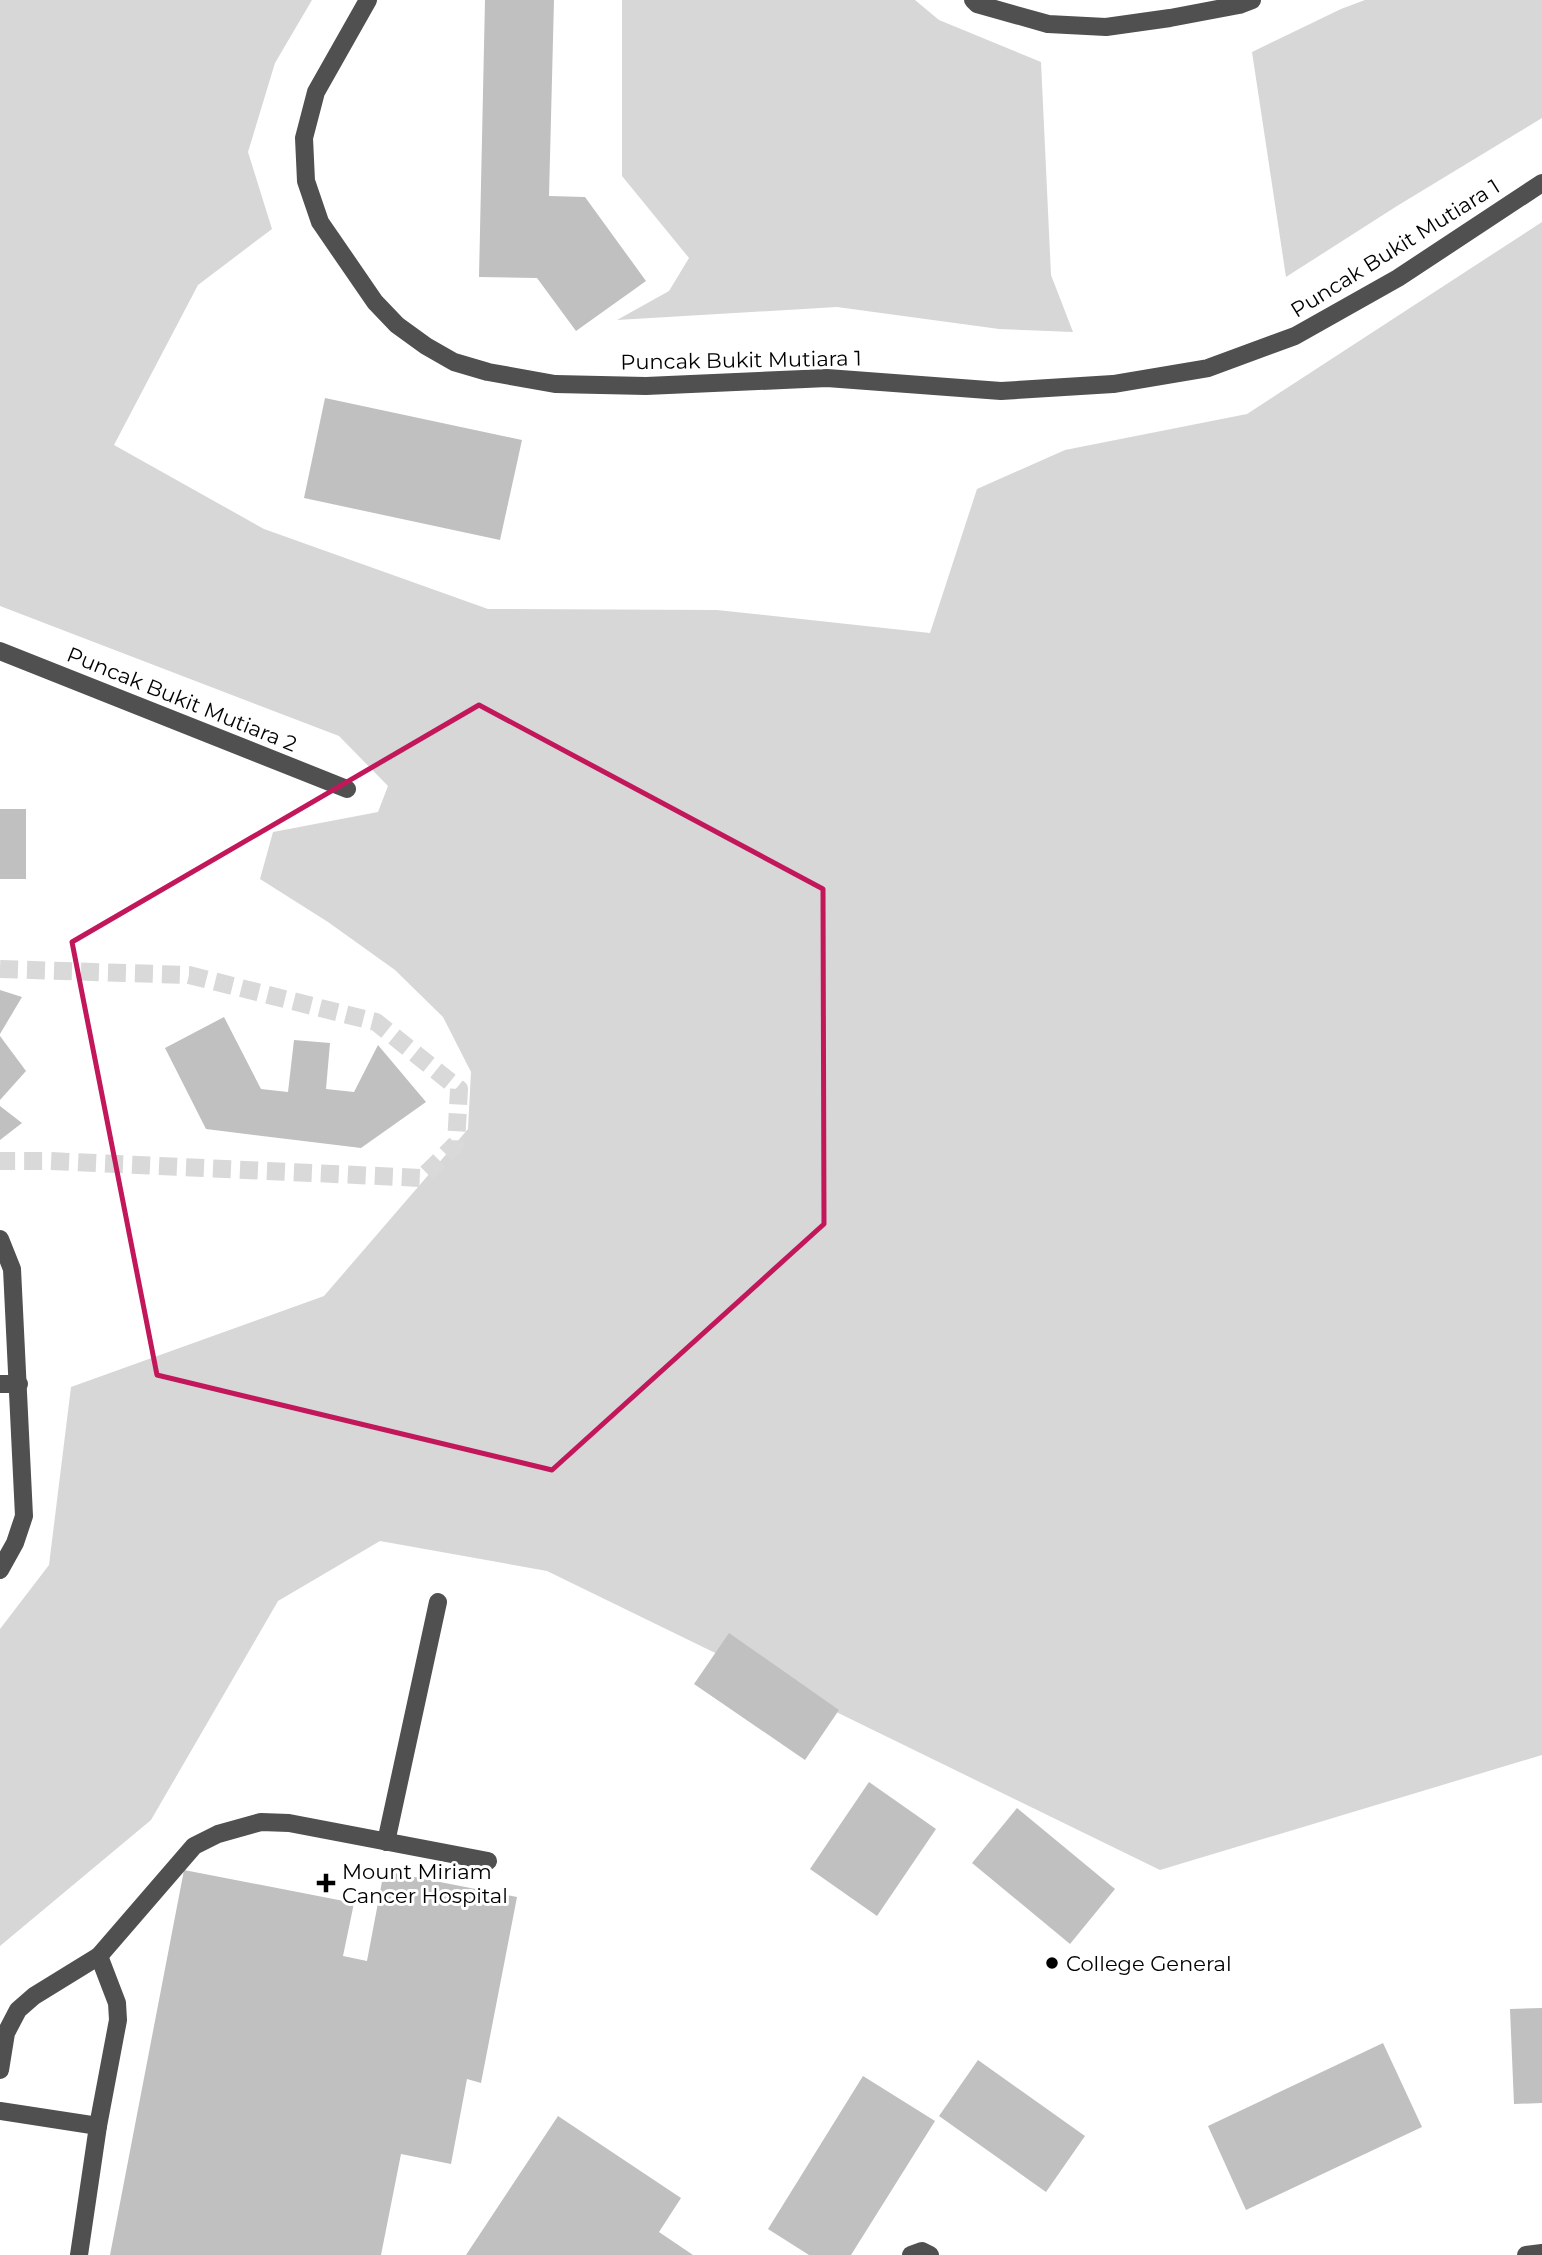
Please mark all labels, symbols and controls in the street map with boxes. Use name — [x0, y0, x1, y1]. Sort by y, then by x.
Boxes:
street label: Puncak Bukit Mutiara 1 — [1286, 173, 1504, 323]
street label: Puncak Bukit Mutiara 1 — [620, 345, 862, 375]
street label: Puncak Bukit Mutiara 2 — [63, 641, 301, 757]
place label: Mount Miriam Cancer Hospital — [342, 1859, 508, 1908]
marker: Mount Miriam Cancer Hospital — [316, 1873, 336, 1893]
place label: College General — [1066, 1951, 1232, 1976]
marker: College General — [1044, 1955, 1060, 1971]

